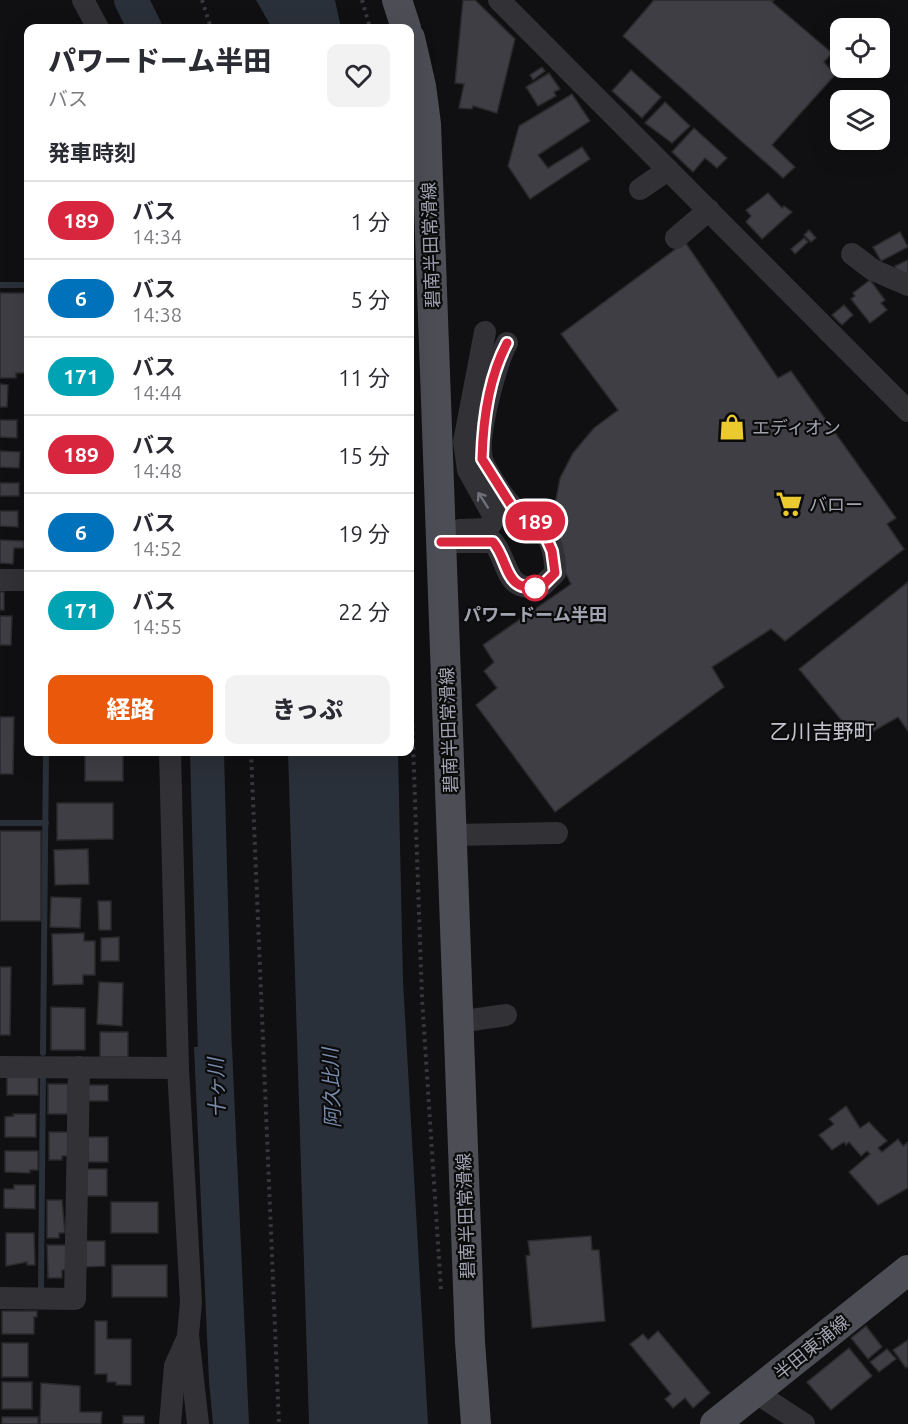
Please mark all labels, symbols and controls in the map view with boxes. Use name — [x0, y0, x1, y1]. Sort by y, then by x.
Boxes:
map controls — [830, 18, 890, 150]
button: locate — [830, 18, 890, 78]
button: heart — [327, 44, 390, 107]
text: パワードーム半田 — [48, 45, 271, 76]
text: バス — [48, 87, 88, 110]
button: layers — [830, 90, 890, 150]
text: 発車時刻 — [48, 140, 136, 165]
street label: 碧南半田常滑線 — [418, 182, 442, 308]
text: バス — [132, 198, 176, 223]
text: 189 — [63, 208, 99, 232]
text: 1 分 — [351, 209, 390, 234]
text: 14:34 — [132, 225, 182, 248]
text: バス — [132, 276, 176, 301]
text: 6 — [75, 286, 87, 310]
text: 5 分 — [351, 287, 390, 312]
text: 14:38 — [132, 303, 182, 326]
text: バス — [132, 354, 176, 379]
text: 171 — [63, 364, 99, 388]
text: 11 分 — [338, 365, 390, 390]
text: 14:44 — [132, 381, 182, 404]
shop icon: エディオン — [717, 412, 747, 442]
place label: エディオン — [752, 417, 841, 437]
text: バス — [132, 432, 176, 457]
text: 189 — [63, 442, 99, 466]
text: 15 分 — [338, 443, 390, 468]
text: 14:48 — [132, 459, 182, 482]
supermarket icon: バロー — [774, 489, 804, 519]
one-way arrow — [477, 492, 489, 509]
place label: バロー — [809, 494, 863, 514]
line badge: 189 — [500, 502, 570, 540]
text: 189 — [517, 509, 553, 533]
text: バス — [132, 510, 176, 535]
text: 6 — [75, 520, 87, 544]
text: 19 分 — [338, 521, 390, 546]
text: 14:52 — [132, 537, 182, 560]
marker: パワードーム半田 — [522, 575, 548, 601]
text: バス — [132, 588, 176, 613]
text: 171 — [63, 598, 99, 622]
text: 22 分 — [338, 599, 390, 624]
place label: パワードーム半田 — [463, 604, 607, 624]
text: 14:55 — [132, 615, 182, 638]
street label: 碧南半田常滑線 — [436, 667, 460, 793]
button: 経路 — [48, 675, 213, 744]
button: きっぷ — [225, 675, 390, 744]
district label: 乙川吉野町 — [770, 719, 875, 743]
water label: 阿久比川 — [318, 1046, 344, 1128]
water label: 十ヶ川 — [203, 1056, 229, 1118]
street label: 碧南半田常滑線 — [453, 1153, 477, 1279]
street label: 半田東浦線 — [770, 1311, 852, 1383]

